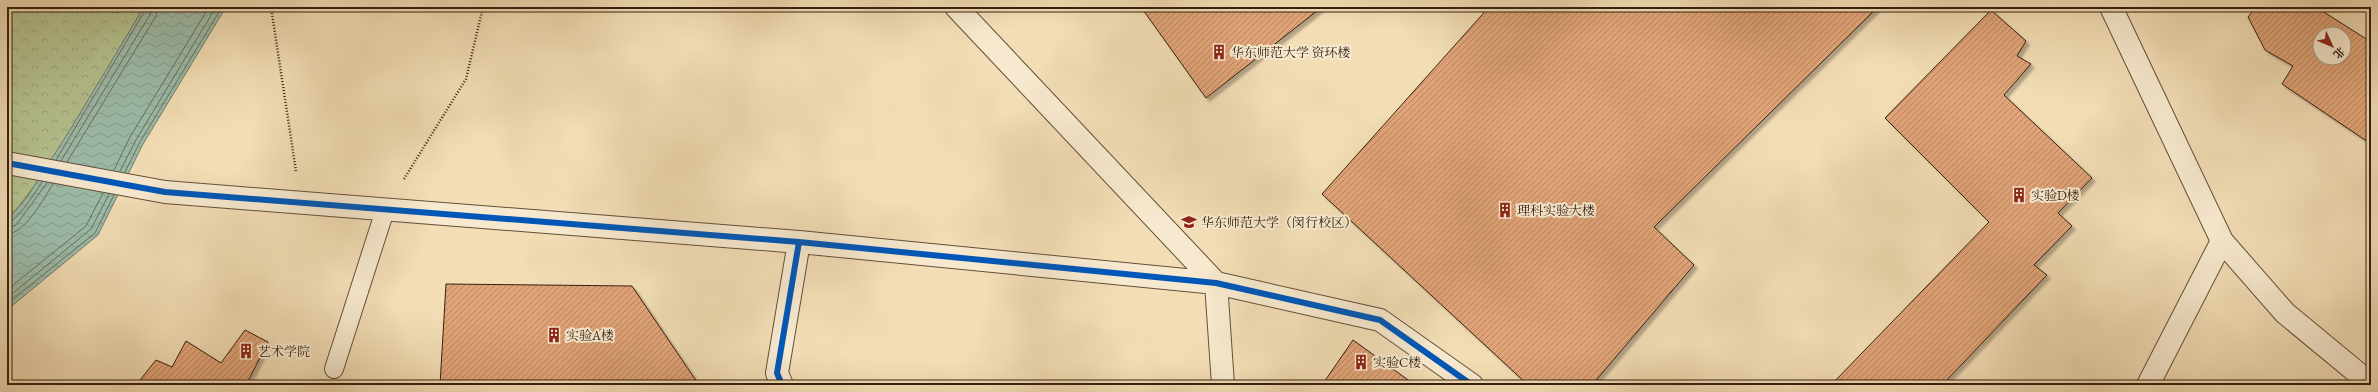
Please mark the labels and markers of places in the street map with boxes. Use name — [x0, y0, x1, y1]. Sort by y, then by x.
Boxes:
building icon: 华东师范大学 资环楼 — [1210, 43, 1228, 61]
place label: 华东师范大学 资环楼 — [1231, 44, 1351, 61]
building icon: 实验D楼 — [2010, 186, 2028, 204]
place label: 实验D楼 — [2031, 187, 2080, 204]
building icon: 理科实验大楼 — [1496, 201, 1514, 219]
place label: 理科实验大楼 — [1517, 202, 1595, 219]
school or university icon: 华东师范大学（闵行校区） — [1180, 213, 1198, 231]
place label: 华东师范大学（闵行校区） — [1201, 214, 1357, 231]
building icon: 实验A楼 — [545, 326, 563, 344]
place label: 实验A楼 — [566, 327, 614, 344]
building icon: 艺术学院 — [237, 342, 255, 360]
place label: 艺术学院 — [258, 343, 310, 360]
building icon: 实验C楼 — [1352, 353, 1370, 371]
place label: 实验C楼 — [1373, 354, 1421, 371]

